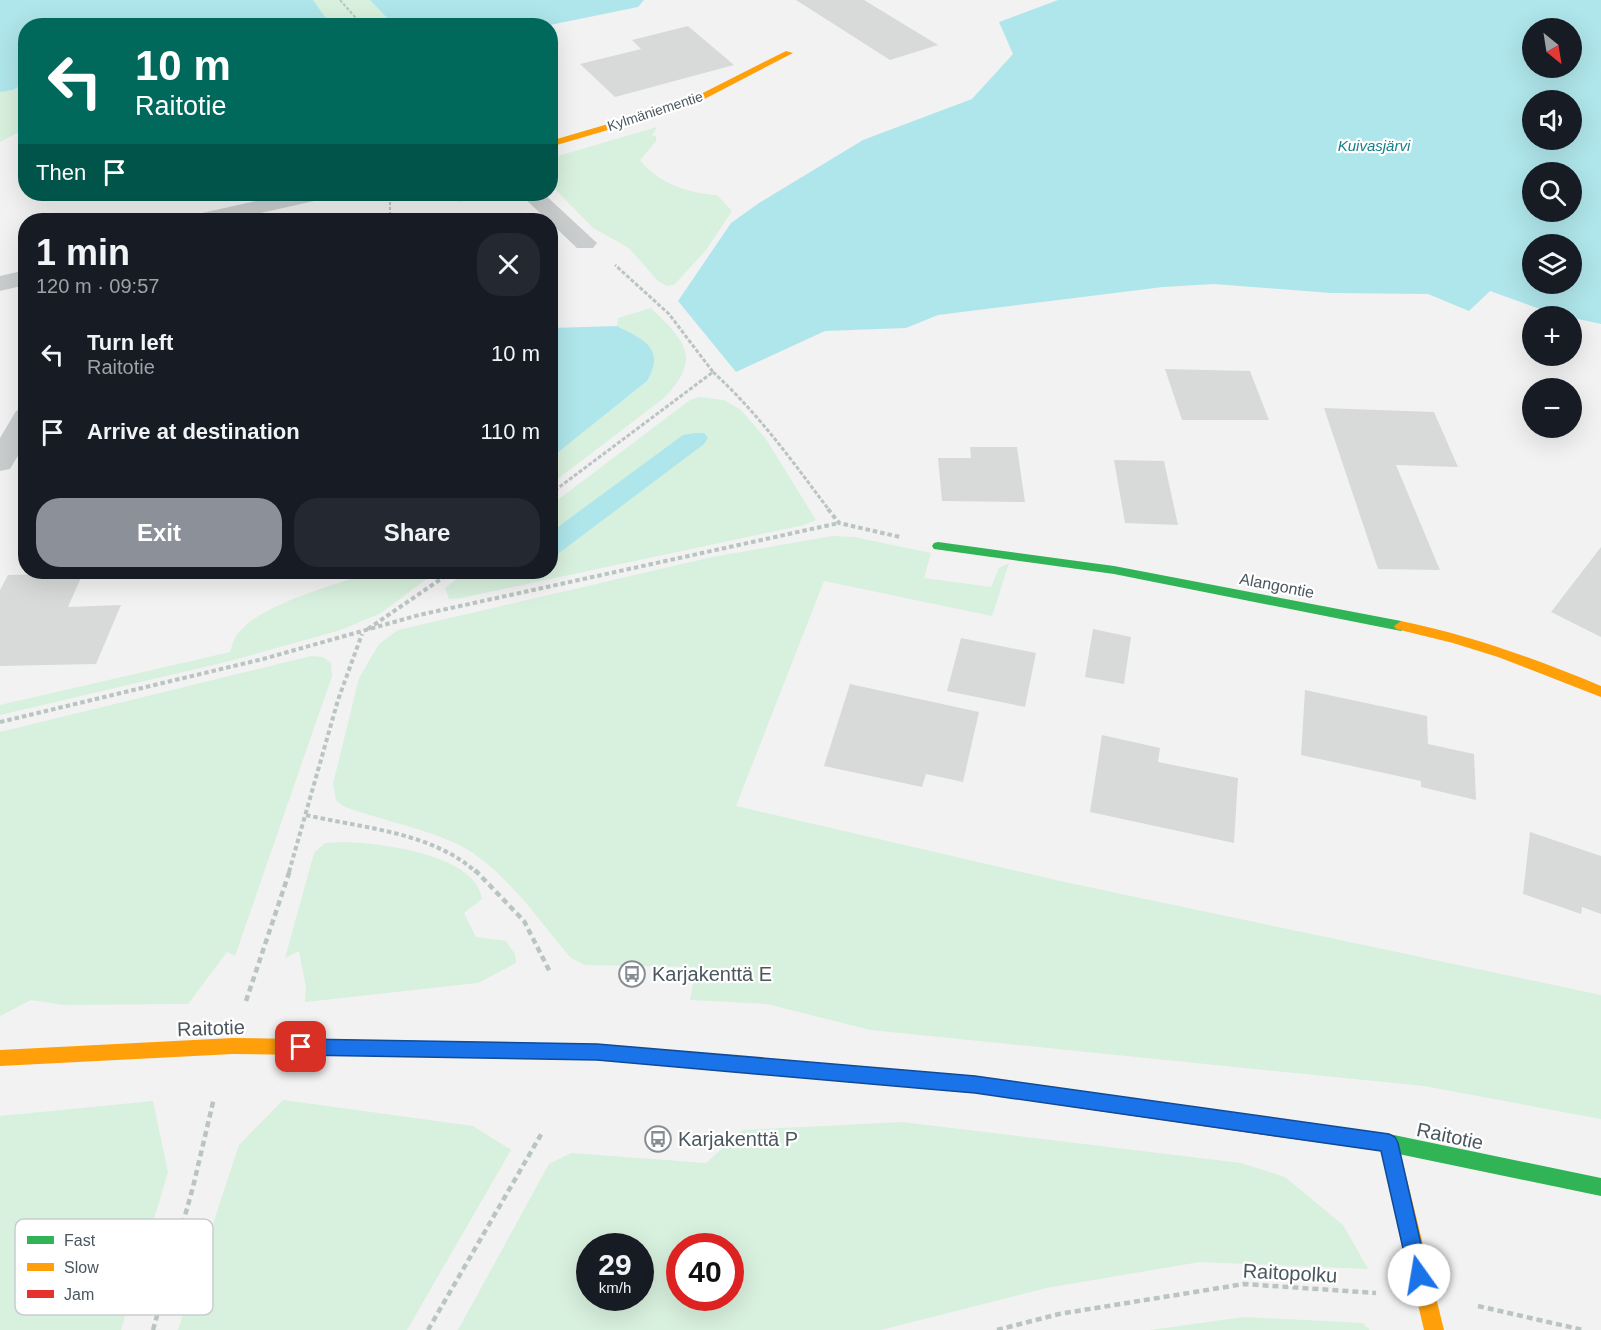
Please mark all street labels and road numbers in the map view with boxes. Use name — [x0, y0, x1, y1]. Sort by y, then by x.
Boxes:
street label: Kylmäniementie — [605, 88, 705, 134]
street label: Alangontie — [1238, 570, 1316, 601]
street label: Raitotie — [177, 1016, 245, 1040]
street label: Raitotie — [1415, 1118, 1485, 1154]
street label: Raitopolku — [1242, 1260, 1338, 1286]

